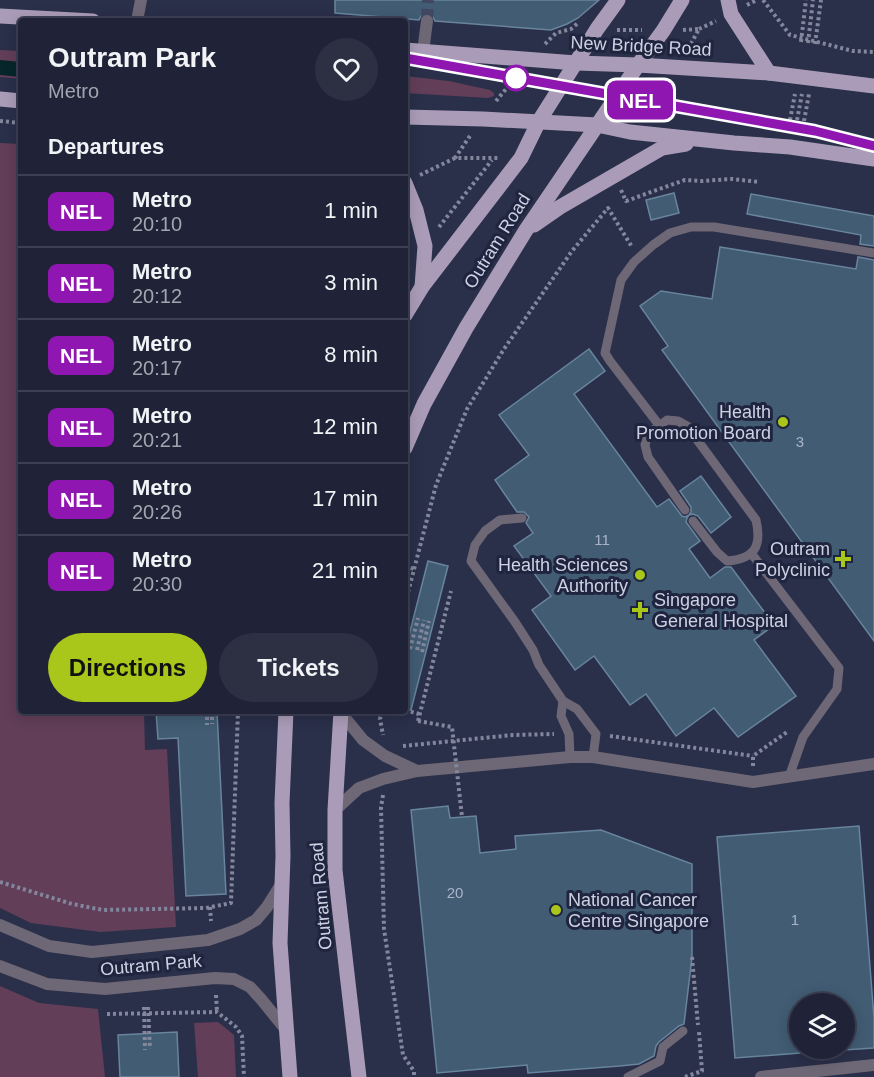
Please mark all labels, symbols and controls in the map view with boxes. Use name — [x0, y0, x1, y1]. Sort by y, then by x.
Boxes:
street label: New Bridge Road — [570, 32, 712, 60]
button: heart — [315, 38, 378, 101]
text: Outram Park — [48, 42, 216, 73]
unlabelled marker — [503, 65, 529, 91]
text: Metro — [48, 80, 99, 102]
line badge: NEL — [606, 80, 674, 120]
text: NEL — [619, 89, 661, 112]
text: Departures — [48, 134, 164, 159]
text: Metro — [132, 187, 192, 212]
street label: Outram Road — [460, 190, 534, 292]
text: 1 min — [324, 198, 378, 223]
text: NEL — [60, 200, 102, 223]
text: 20:10 — [132, 213, 182, 235]
text: Metro — [132, 259, 192, 284]
text: 3 min — [324, 270, 378, 295]
text: NEL — [60, 272, 102, 295]
text: 20:12 — [132, 285, 182, 307]
text: Metro — [132, 331, 192, 356]
text: 8 min — [324, 342, 378, 367]
text: NEL — [60, 344, 102, 367]
text: 20:17 — [132, 357, 182, 379]
place label: Health Promotion Board — [636, 402, 771, 443]
text: Metro — [132, 403, 192, 428]
text: 12 min — [312, 414, 378, 439]
marker: Health Promotion Board — [776, 415, 790, 429]
text: NEL — [60, 416, 102, 439]
text: 20:21 — [132, 429, 182, 451]
house number: 3 — [796, 433, 804, 450]
text: Metro — [132, 475, 192, 500]
text: 17 min — [312, 486, 378, 511]
text: NEL — [60, 488, 102, 511]
text: 20:26 — [132, 501, 182, 523]
house number: 11 — [594, 531, 610, 548]
place label: Outram Polyclinic — [755, 539, 830, 580]
text: Metro — [132, 547, 192, 572]
marker: Outram Polyclinic — [834, 550, 852, 568]
place label: Health Sciences Authority — [498, 555, 628, 596]
text: 21 min — [312, 558, 378, 583]
text: NEL — [60, 560, 102, 583]
marker: Health Sciences Authority — [633, 568, 647, 582]
text: 20:30 — [132, 573, 182, 595]
place label: Singapore General Hospital — [654, 590, 788, 631]
marker: Singapore General Hospital — [631, 601, 649, 619]
button: Directions — [48, 633, 207, 702]
button: Tickets — [219, 633, 378, 702]
street label: Outram Road — [306, 841, 336, 951]
house number: 20 — [447, 884, 463, 901]
place label: National Cancer Centre Singapore — [568, 890, 709, 931]
marker: National Cancer Centre Singapore — [549, 903, 563, 917]
house number: 1 — [791, 911, 799, 928]
street label: Outram Park — [99, 951, 204, 979]
map controls — [789, 993, 855, 1059]
button: layers — [789, 993, 855, 1059]

